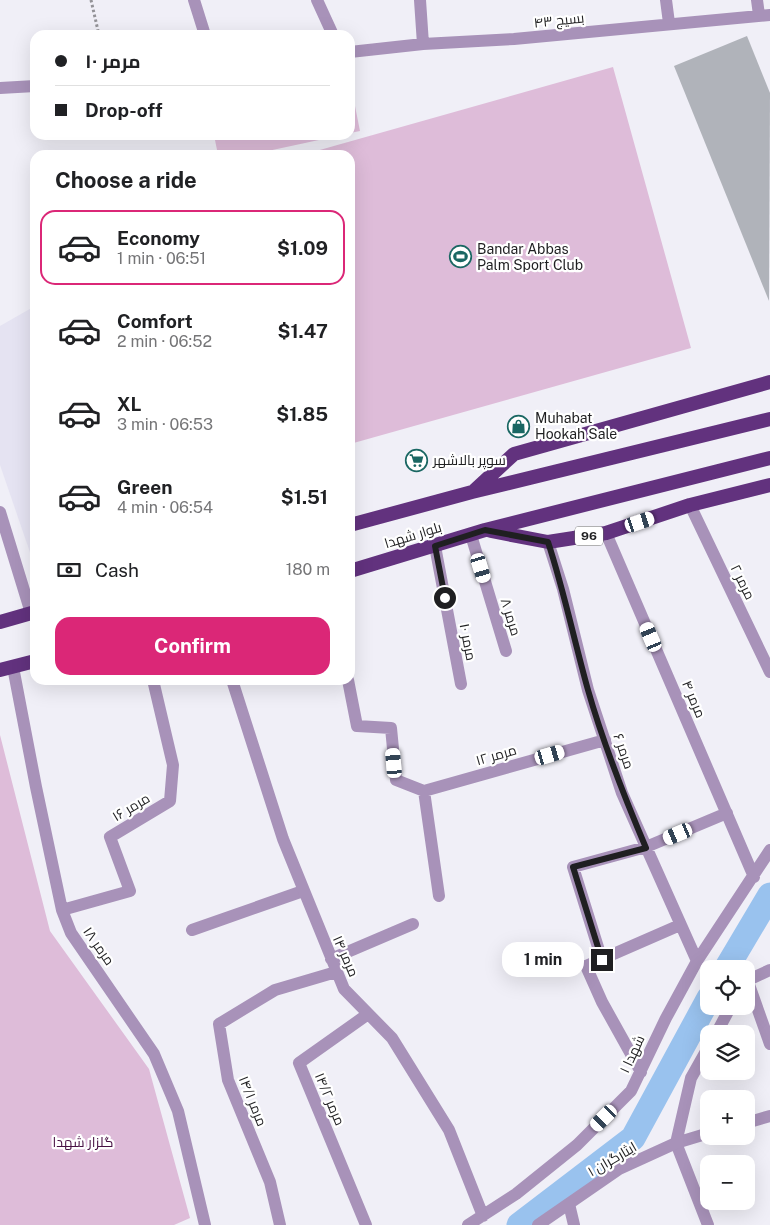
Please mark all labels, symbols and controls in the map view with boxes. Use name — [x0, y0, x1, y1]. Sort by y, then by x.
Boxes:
street label: بسیج ۴۳ — [533, 9, 585, 32]
text: مرمر ۱۰ — [85, 50, 141, 72]
text: Drop-off — [85, 99, 162, 121]
text: Choose a ride — [55, 167, 197, 193]
icon: car — [57, 225, 102, 270]
text: Economy — [117, 227, 200, 249]
text: $1.09 — [277, 237, 328, 259]
place label: Bandar Abbas Palm Sport Club — [477, 241, 583, 273]
sports icon: Bandar Abbas Palm Sport Club — [449, 245, 473, 269]
text: 1 min · 06:51 — [117, 249, 206, 268]
icon: car — [57, 308, 102, 353]
text: Comfort — [117, 310, 193, 332]
text: $1.47 — [278, 320, 328, 342]
text: 2 min · 06:52 — [117, 332, 212, 351]
icon: car — [57, 391, 102, 436]
text: XL — [117, 393, 142, 415]
text: $1.85 — [276, 403, 328, 425]
place label: Muhabat Hookah Sale — [535, 410, 617, 442]
shop icon: Muhabat Hookah Sale — [507, 414, 531, 438]
text: 3 min · 06:53 — [117, 415, 213, 434]
supermarket icon: سوپر بالاشهر — [405, 448, 429, 472]
place label: سوپر بالاشهر — [432, 452, 506, 470]
icon: car — [57, 474, 102, 519]
text: Green — [117, 476, 172, 498]
text: $1.51 — [281, 486, 328, 508]
text: 4 min · 06:54 — [117, 498, 213, 517]
car — [623, 510, 656, 534]
street label: بلوار شهدا — [382, 519, 444, 551]
road number: 96 — [575, 526, 603, 546]
car — [469, 551, 492, 585]
icon: cash — [55, 556, 83, 584]
text: Cash — [95, 559, 139, 581]
text: 180 m — [286, 560, 330, 579]
street label: مرمر ۲ — [728, 562, 758, 602]
route start — [434, 587, 456, 609]
street label: مرمر ۸ — [498, 596, 524, 638]
button: Confirm — [55, 617, 330, 675]
car — [638, 620, 663, 654]
street label: مرمر ۱۰ — [457, 622, 479, 662]
street label: مرمر ۴ — [679, 678, 709, 720]
street label: مرمر ۶ — [610, 731, 638, 771]
street label: مرمر ۱۲ — [474, 742, 518, 768]
car — [533, 744, 566, 766]
car — [385, 747, 402, 779]
street label: مرمر ۱۶ — [109, 790, 153, 824]
car — [661, 821, 694, 847]
street label: مرمر ۱۸ — [80, 924, 118, 968]
street label: مرمر ۱۴ — [330, 933, 362, 979]
callout: 1 min — [502, 942, 584, 978]
route end — [591, 949, 613, 971]
text: 1 min — [524, 950, 562, 969]
map controls — [700, 960, 755, 1210]
button: locate — [700, 960, 755, 1015]
button: layers — [700, 1025, 755, 1080]
street label: شهدا ۱ — [616, 1033, 648, 1075]
street label: مرمر ۱۴/۲ — [312, 1070, 348, 1128]
street label: مرمر ۱۴/۱ — [236, 1074, 270, 1128]
button: + — [700, 1090, 755, 1145]
car — [588, 1102, 619, 1134]
park label: گلزار شهدا — [53, 1134, 113, 1150]
street label: ایثارگران ۱ — [585, 1139, 639, 1179]
button: − — [700, 1155, 755, 1210]

